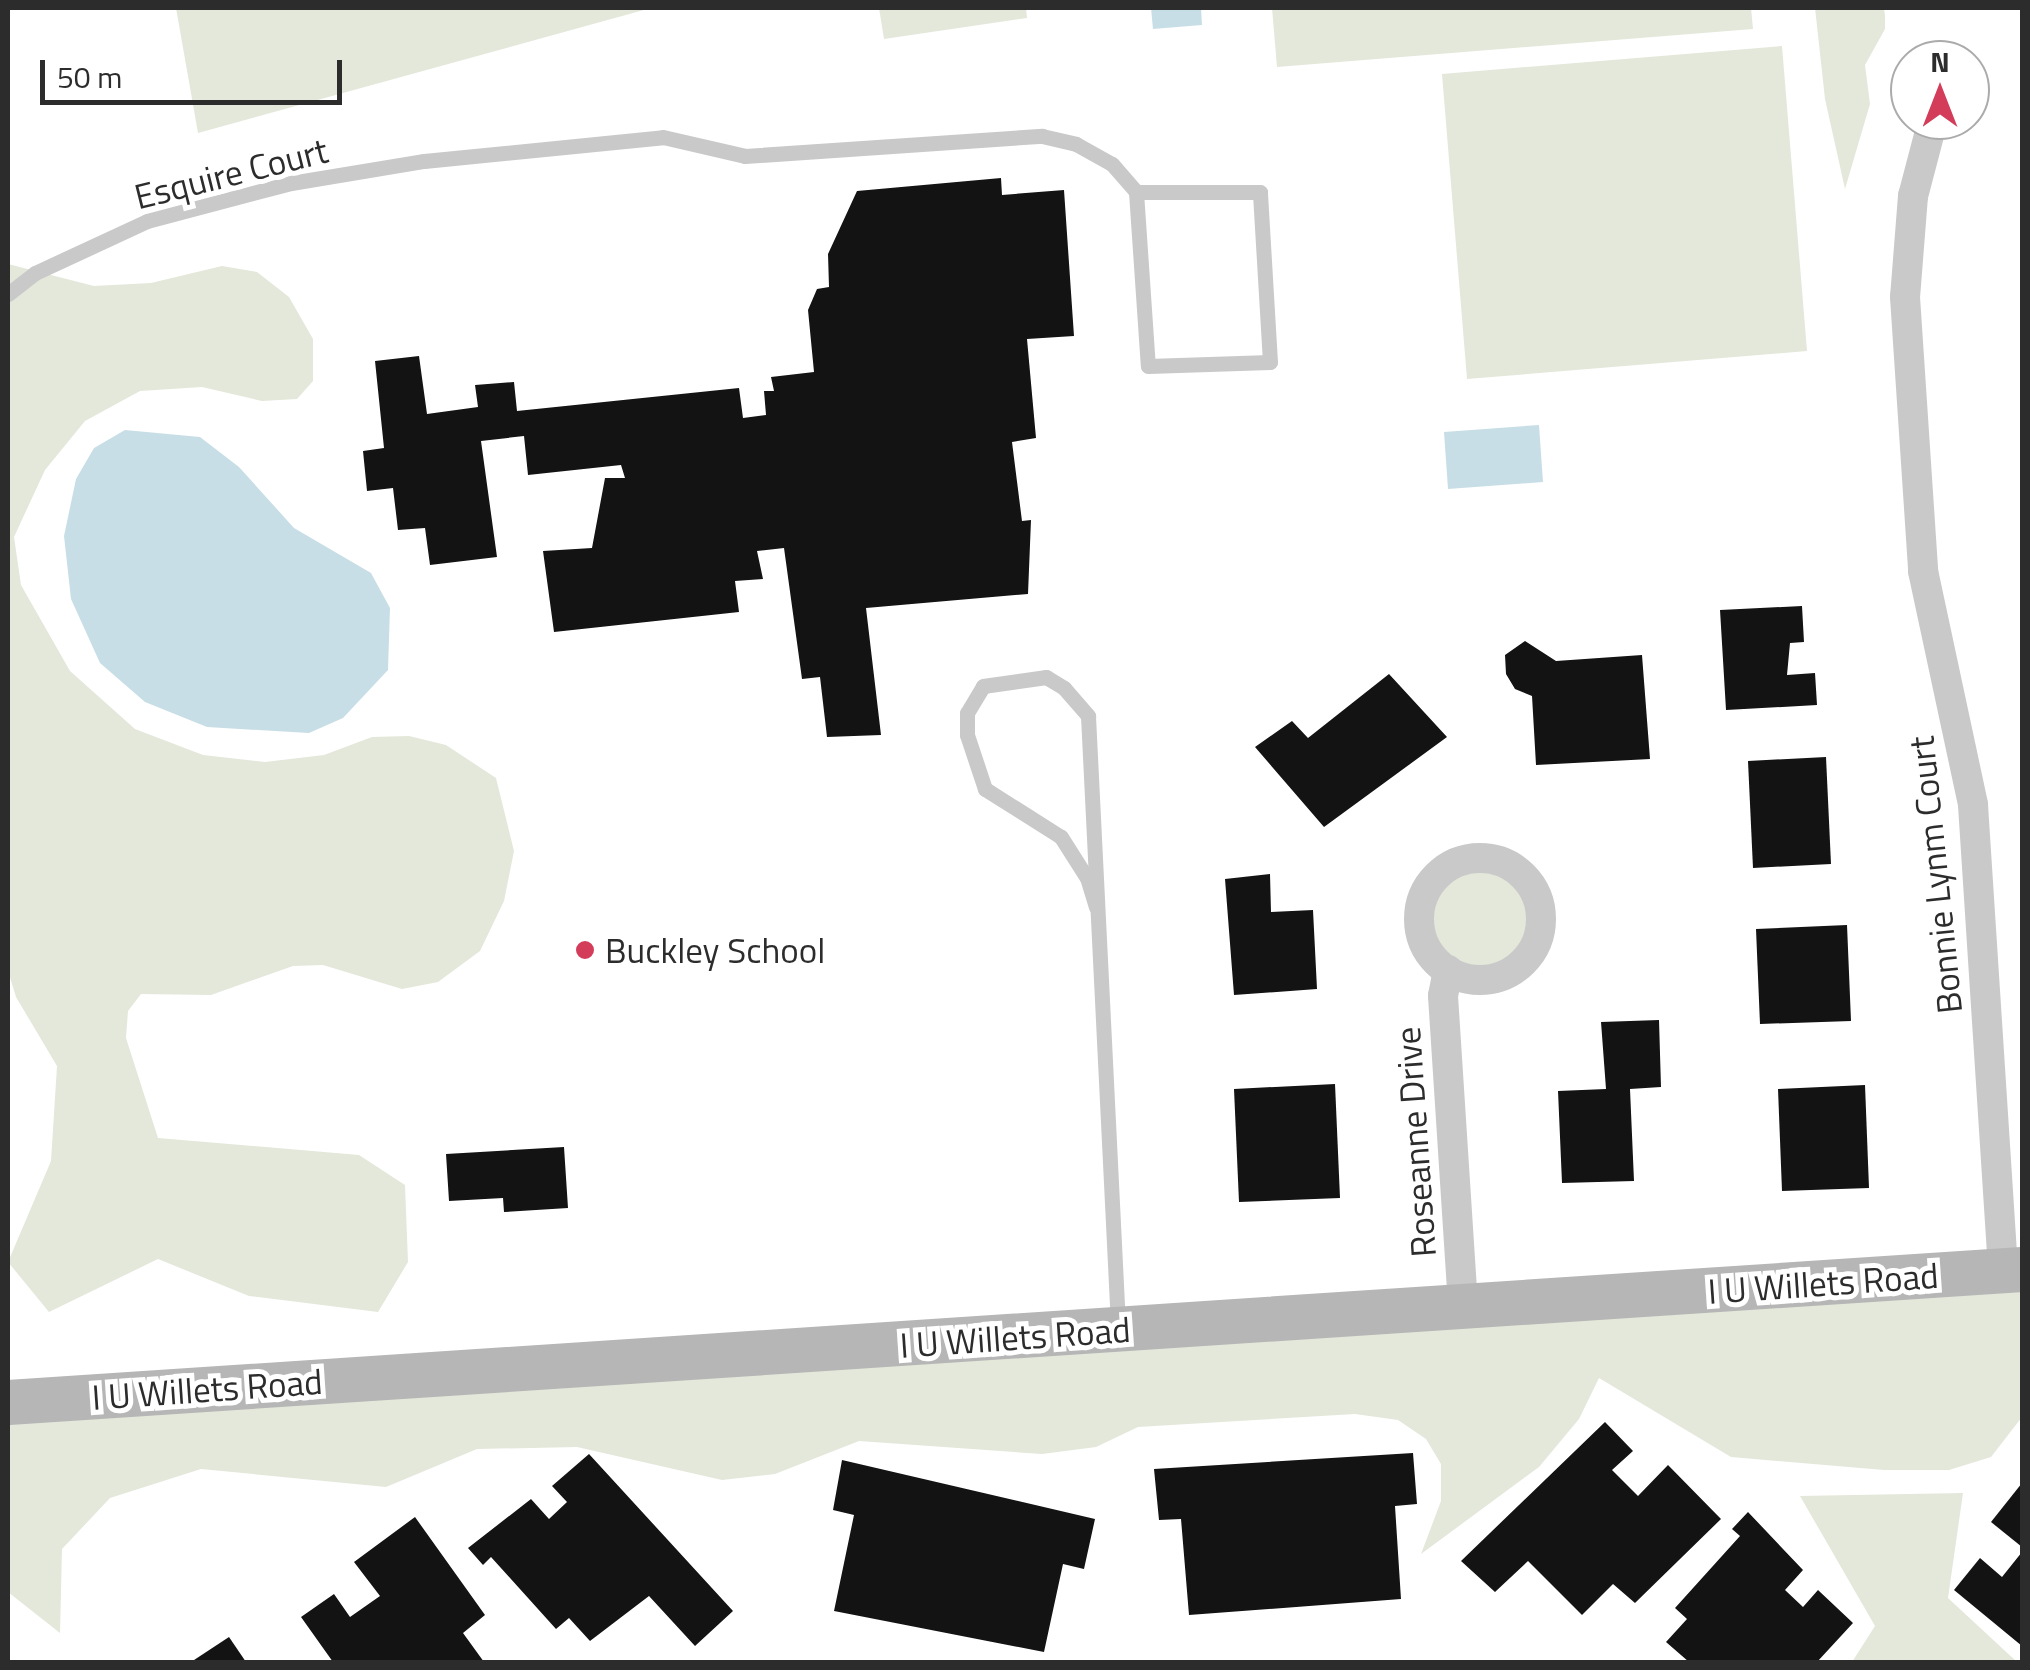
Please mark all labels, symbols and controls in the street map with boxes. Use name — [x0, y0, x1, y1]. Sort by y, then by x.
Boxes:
scale bar — [45, 40, 348, 102]
north arrow — [1890, 40, 1990, 140]
text: N — [1930, 40, 1950, 83]
text: 50 m — [57, 54, 122, 100]
street label: Esquire Court — [130, 129, 332, 217]
street label: Bonnie Lynm Court — [1900, 734, 1970, 1016]
place label: Buckley School — [605, 929, 825, 971]
marker: Buckley School — [574, 939, 596, 961]
street label: Roseanne Drive — [1386, 1025, 1444, 1259]
street label: I U Willets Road — [1706, 1254, 1940, 1312]
street label: I U Willets Road — [898, 1308, 1132, 1366]
street label: I U Willets Road — [90, 1360, 324, 1418]

